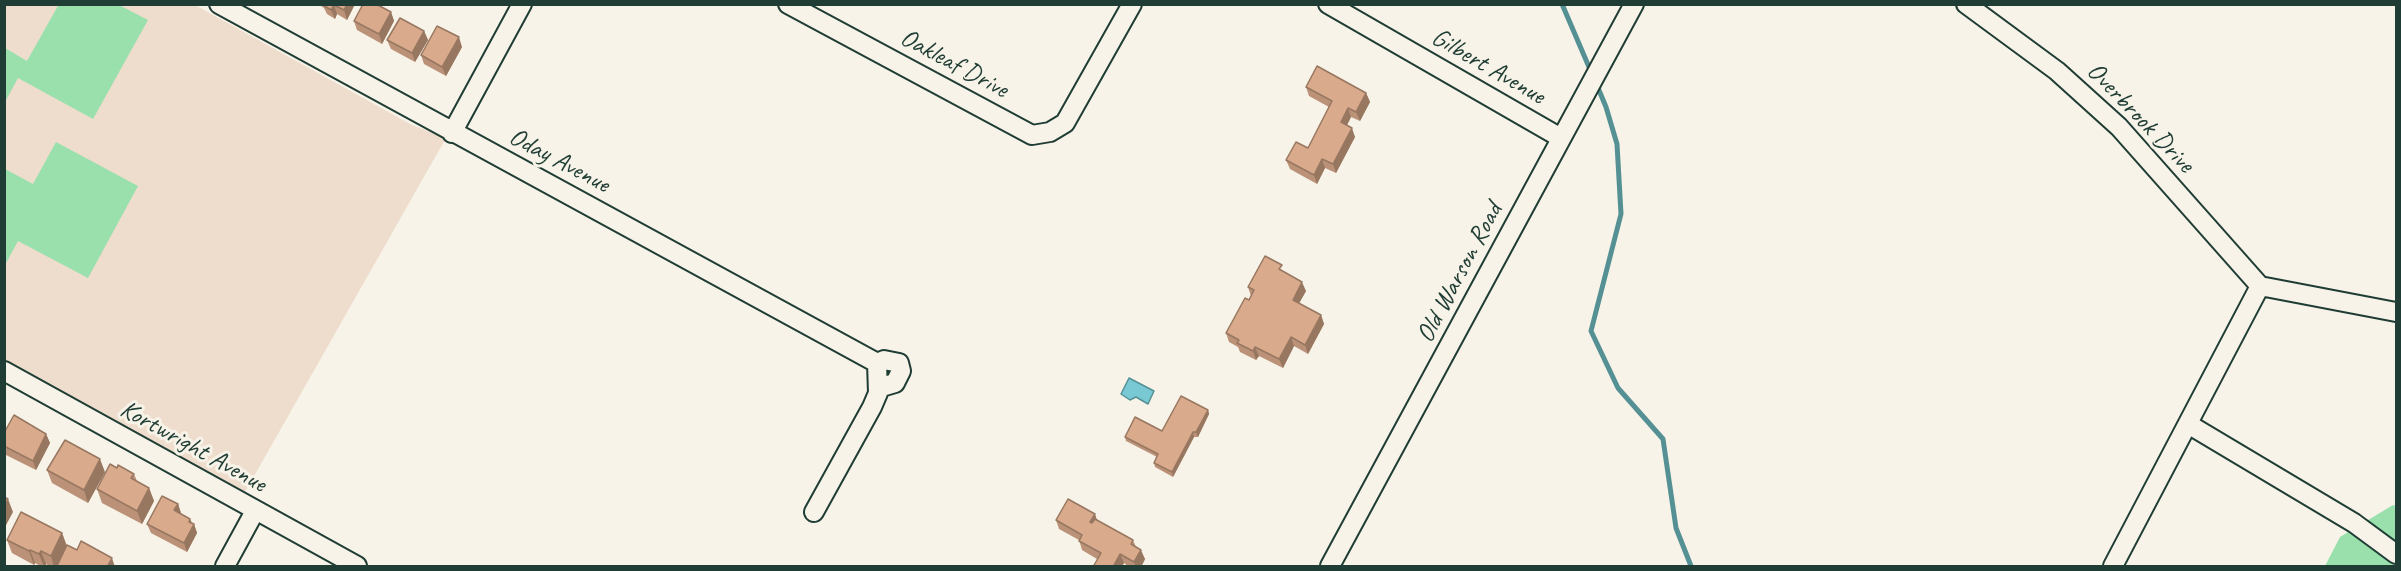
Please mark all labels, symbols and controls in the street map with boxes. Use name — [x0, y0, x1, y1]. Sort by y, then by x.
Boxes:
street label: Gilbert Avenue — [1426, 22, 1550, 112]
street label: Oakleaf Drive — [895, 23, 1013, 105]
street label: Overbrook Drive — [2080, 56, 2200, 180]
street label: Oday Avenue — [503, 122, 615, 200]
street label: Old Warson Road — [1410, 198, 1510, 348]
street label: Kortwright Avenue — [115, 394, 271, 500]

